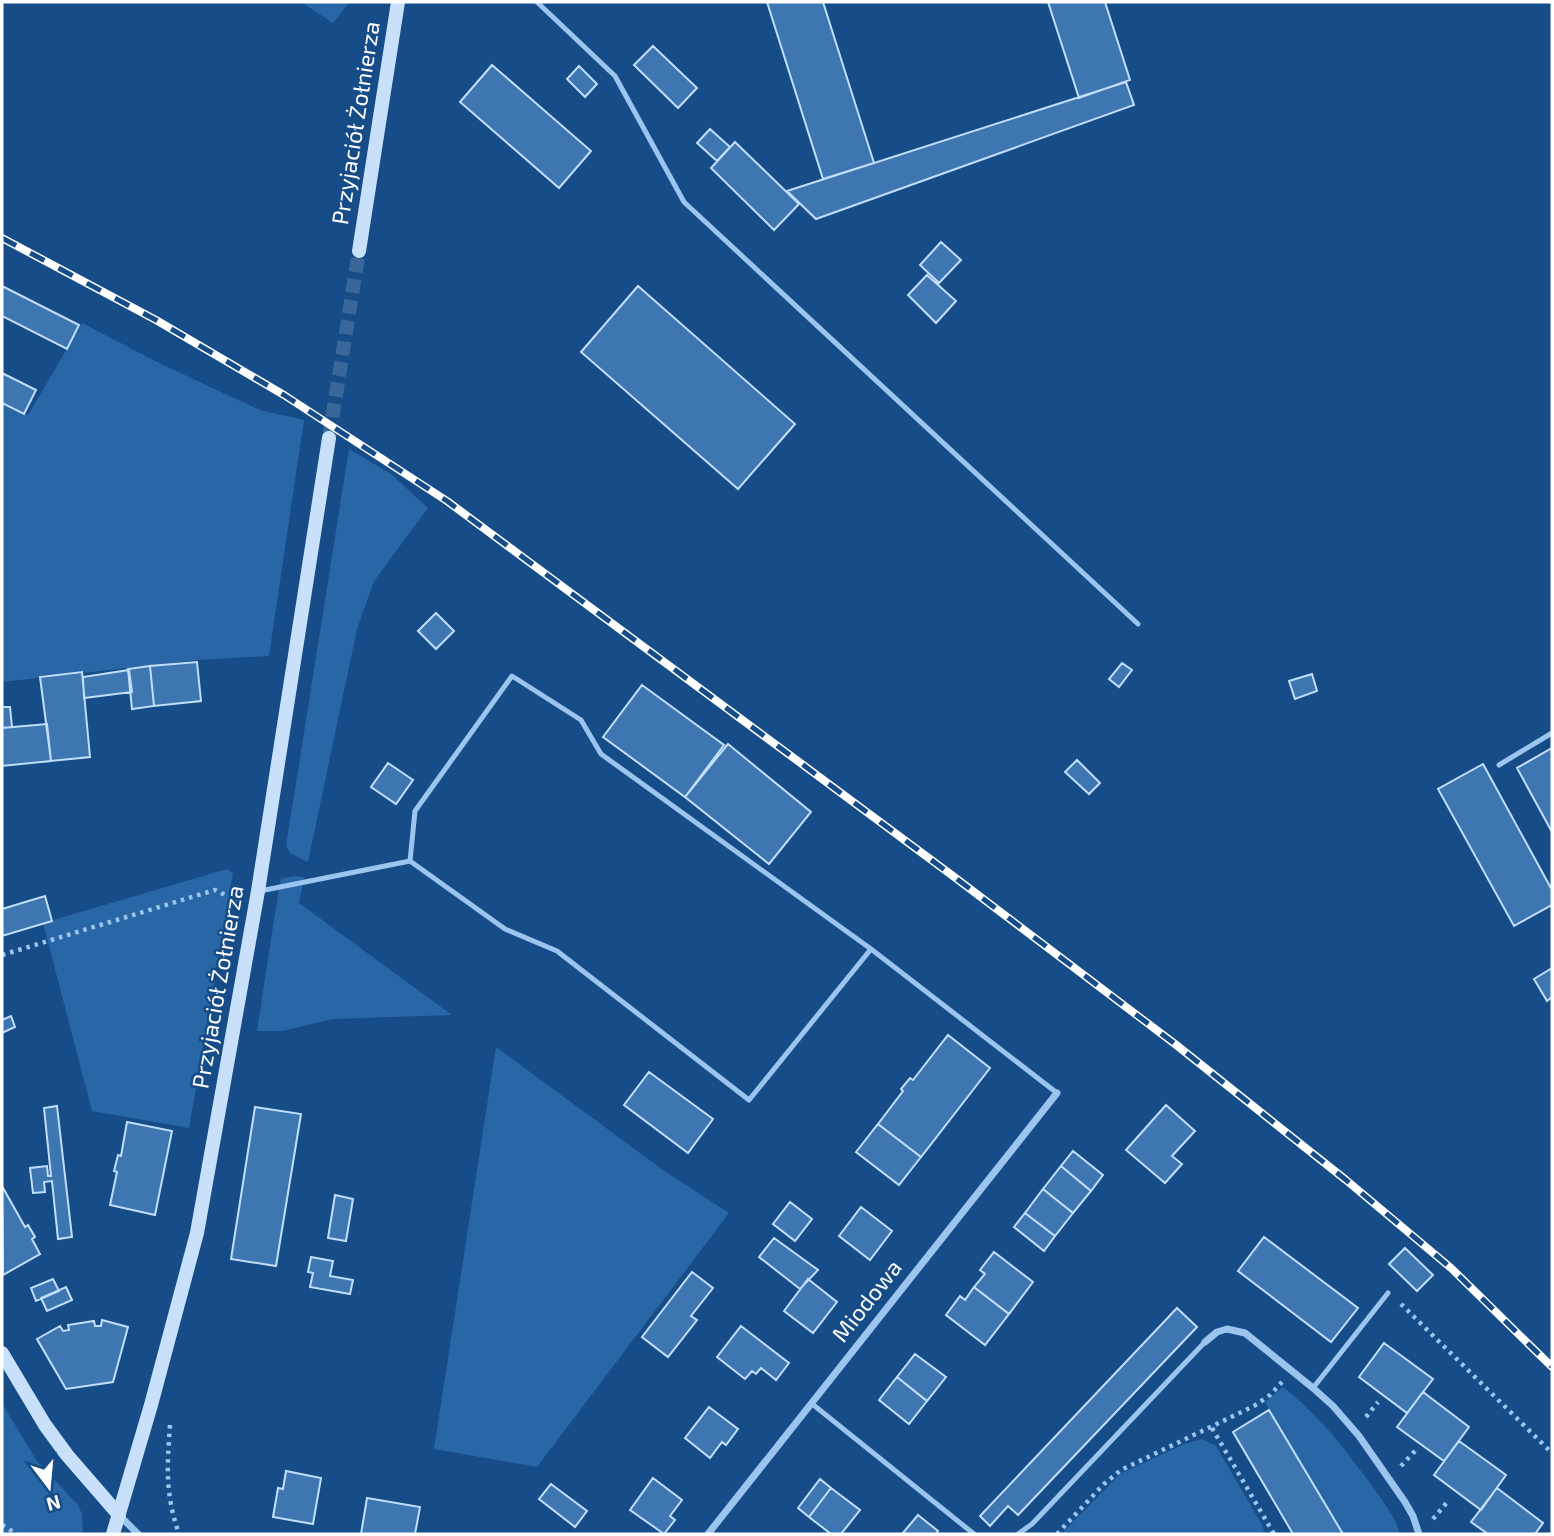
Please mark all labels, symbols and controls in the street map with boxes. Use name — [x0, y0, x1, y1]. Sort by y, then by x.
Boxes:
street label: Przyjaciół Żołnierza — [325, 19, 385, 227]
street label: Przyjaciół Żołnierza — [185, 883, 249, 1091]
street label: Miodowa — [825, 1254, 907, 1347]
north arrow — [14, 1452, 84, 1522]
text: N — [44, 1491, 64, 1517]

